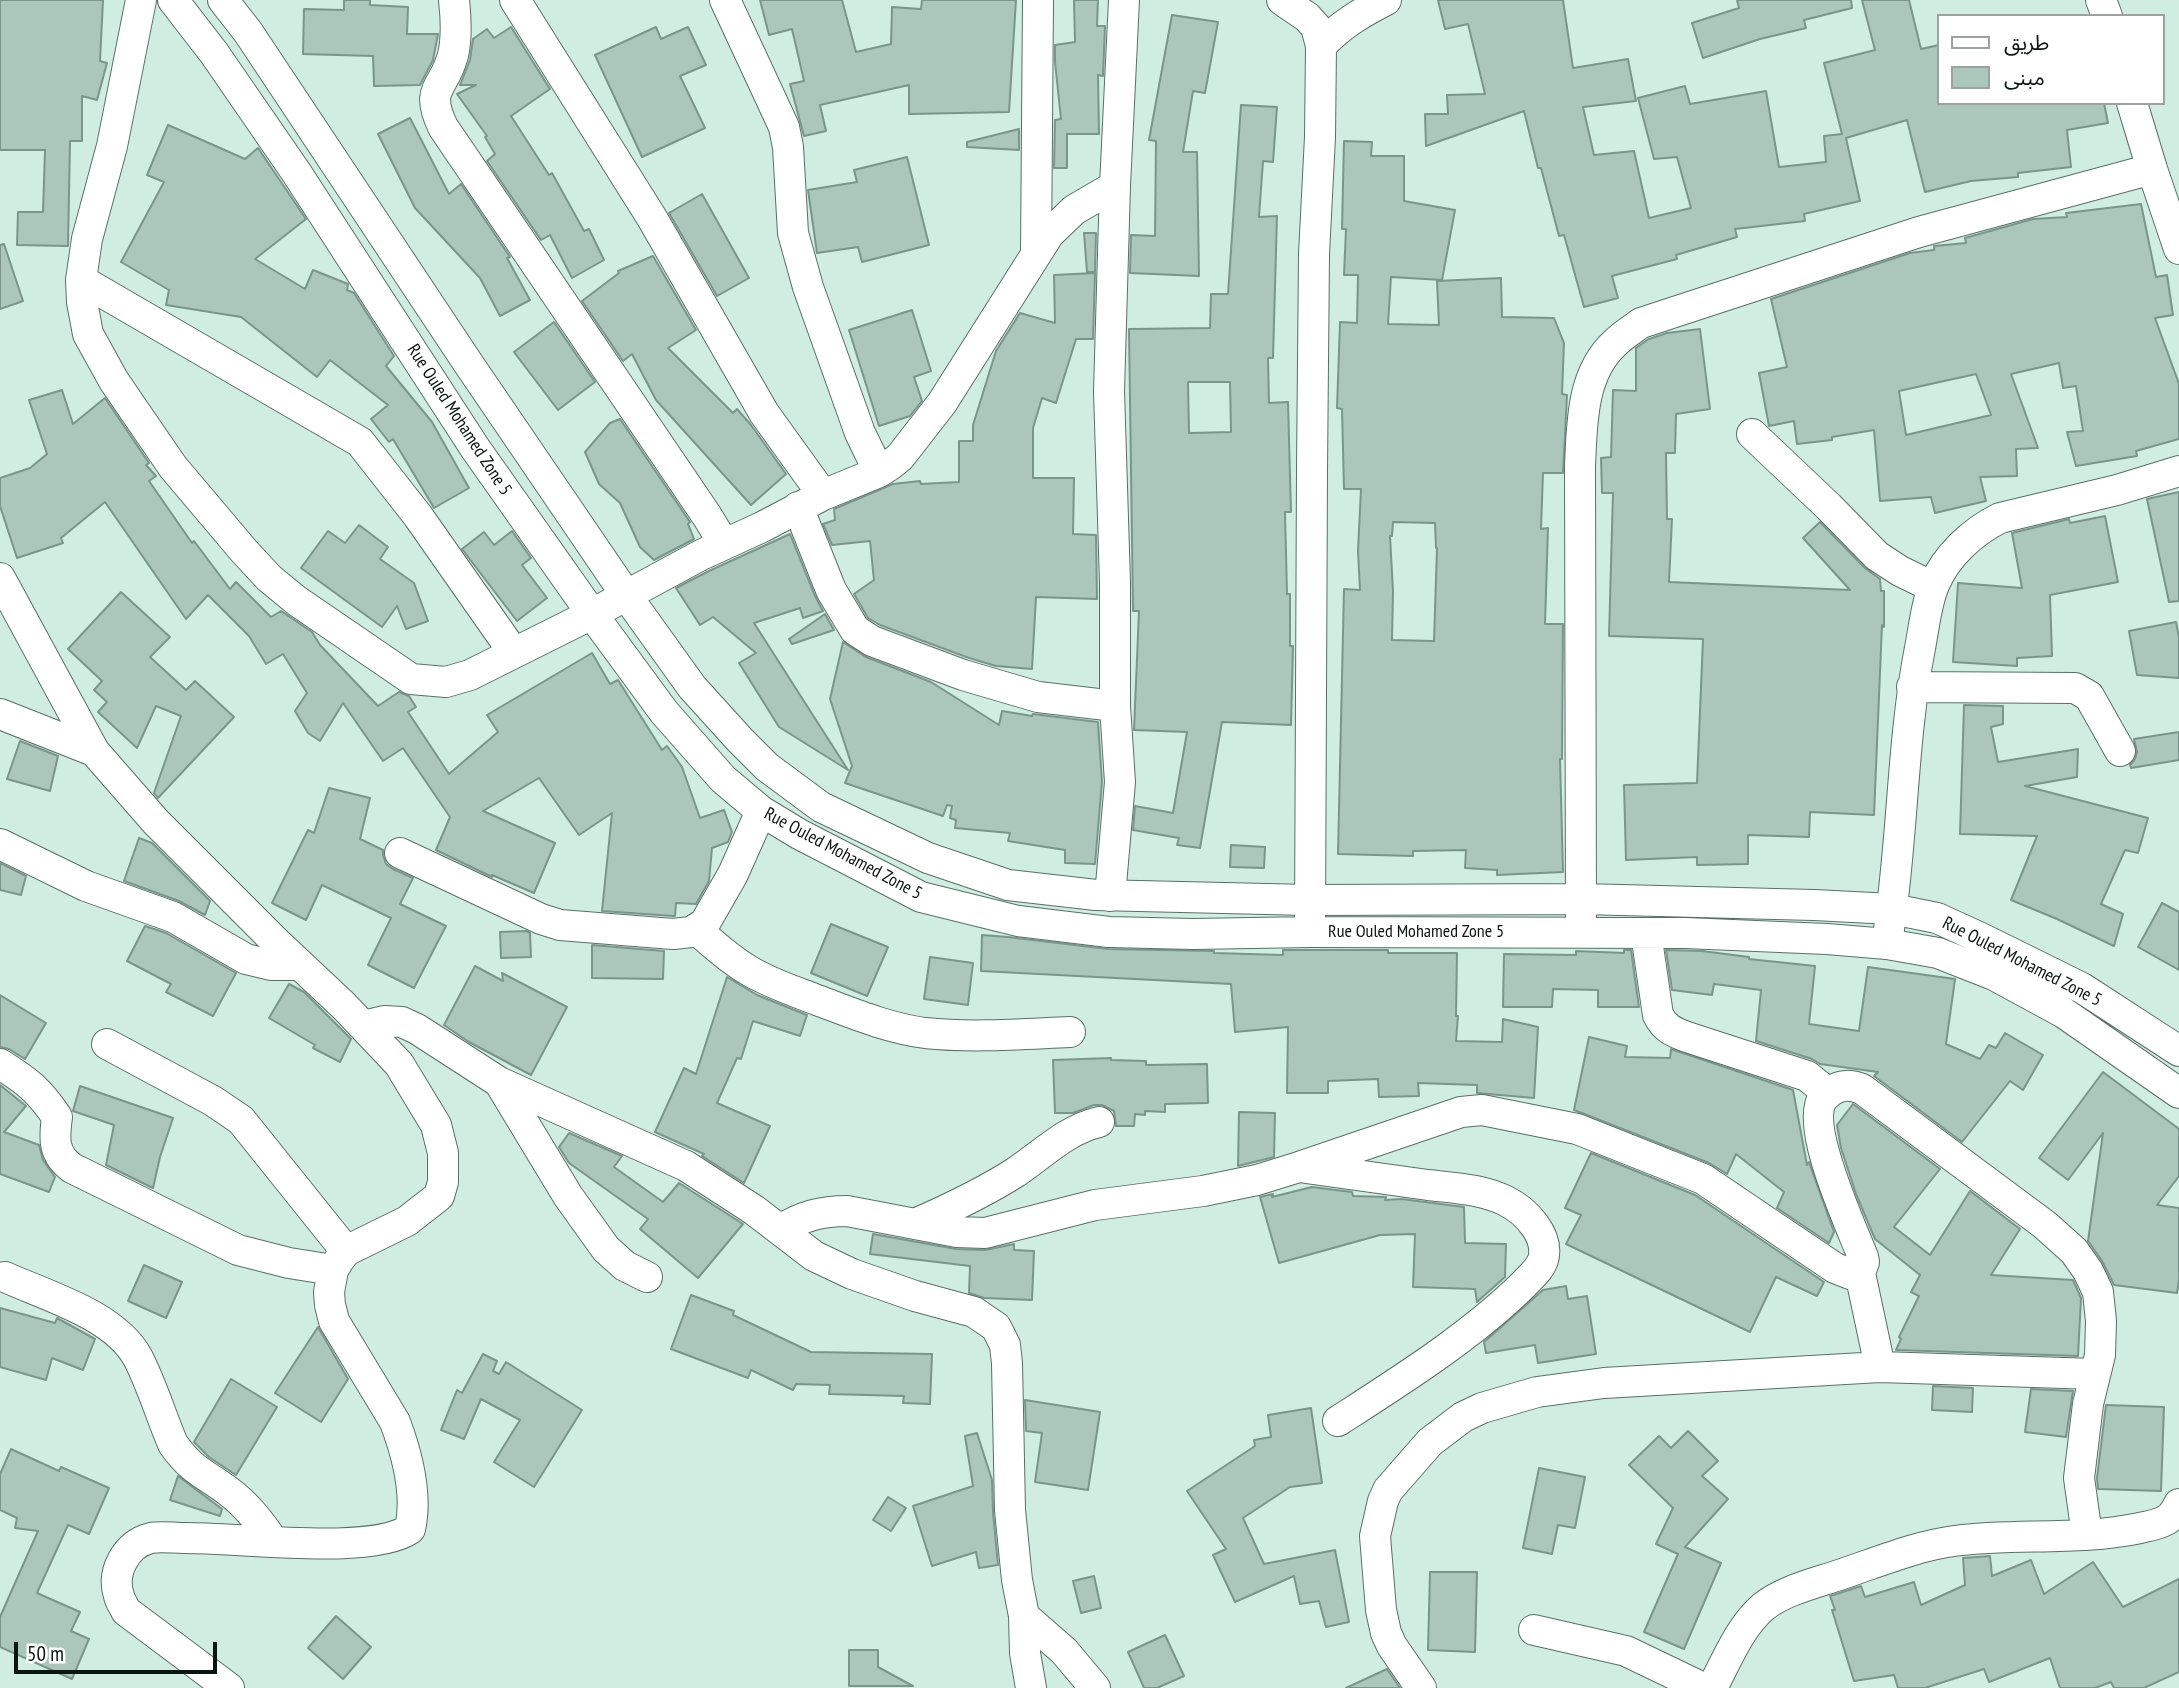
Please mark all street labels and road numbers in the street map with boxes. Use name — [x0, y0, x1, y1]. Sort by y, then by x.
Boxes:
street label: Rue Ouled Mohamed Zone 5 — [402, 340, 516, 500]
street label: Rue Ouled Mohamed Zone 5 — [760, 803, 926, 905]
street label: Rue Ouled Mohamed Zone 5 — [1939, 912, 2105, 1012]
street label: Rue Ouled Mohamed Zone 5 — [1328, 921, 1504, 943]

